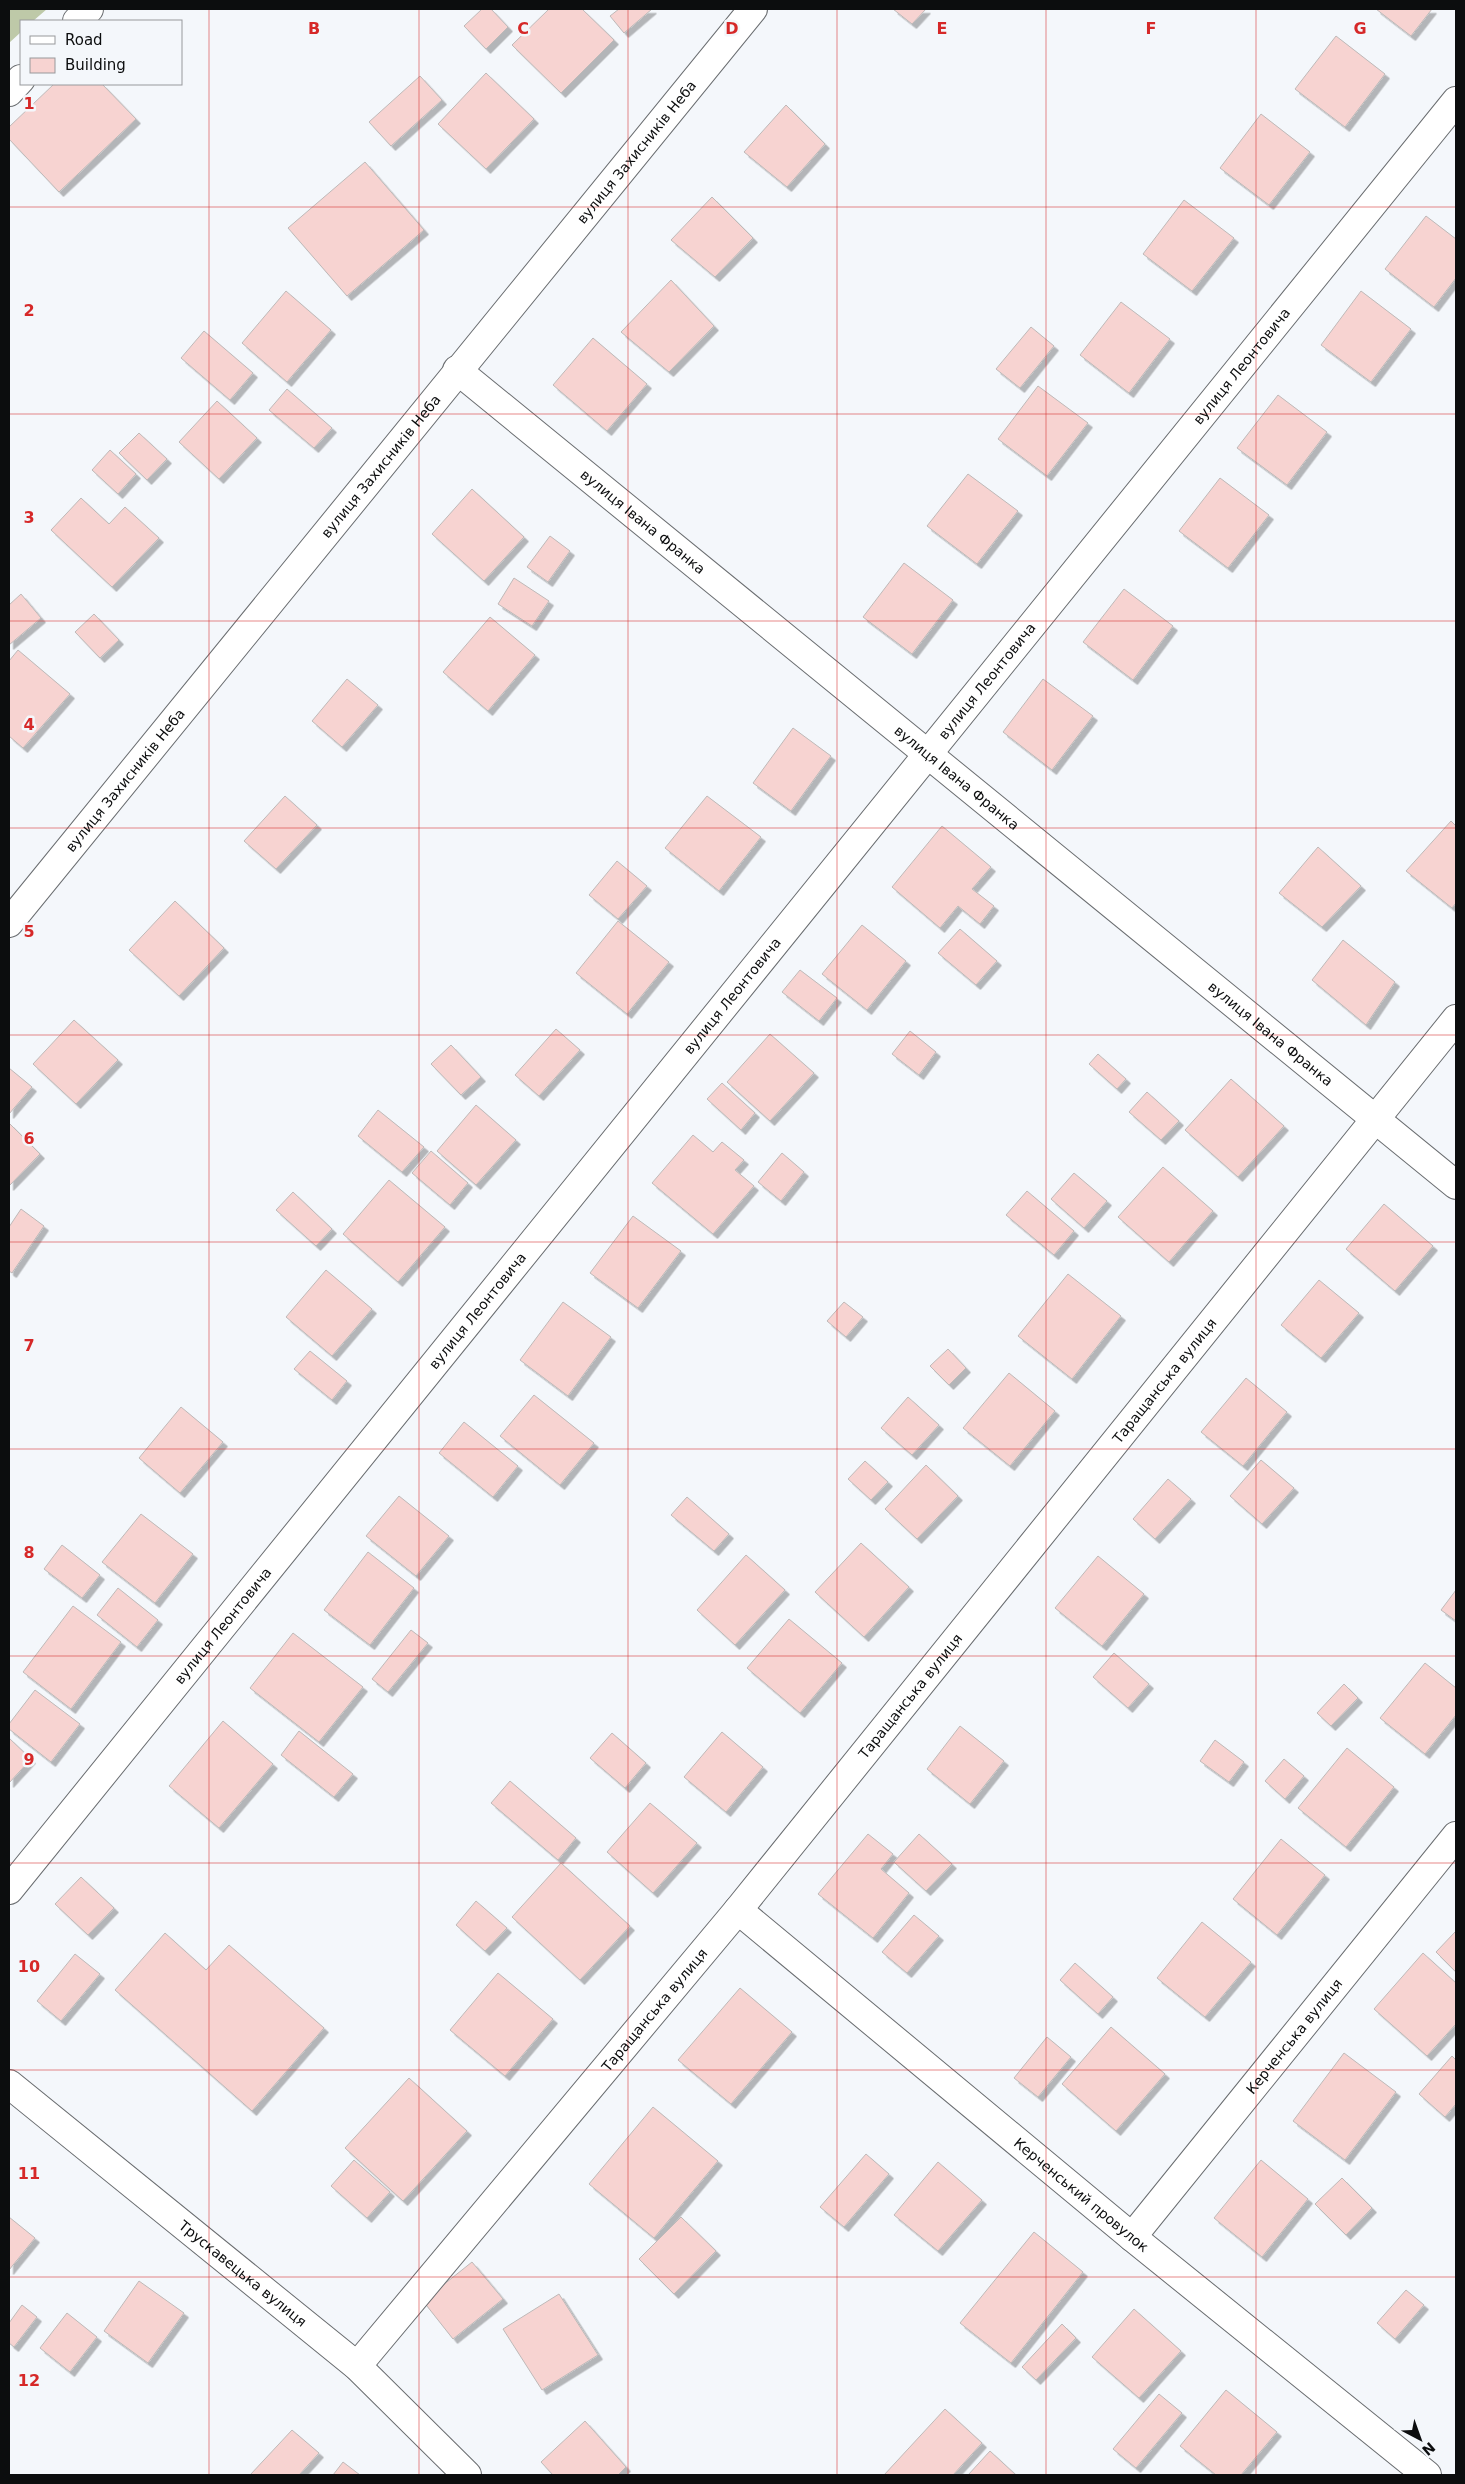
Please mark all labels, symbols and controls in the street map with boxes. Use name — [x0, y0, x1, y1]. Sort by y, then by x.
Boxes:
text: B — [308, 19, 320, 38]
text: C — [517, 19, 529, 38]
text: D — [725, 19, 739, 38]
text: E — [937, 19, 947, 38]
text: F — [1146, 19, 1156, 38]
text: G — [1353, 19, 1367, 38]
legend — [20, 20, 182, 85]
text: Road — [65, 31, 103, 49]
text: Building — [65, 56, 126, 74]
street label: вулиця Захисників Неба — [574, 77, 699, 227]
text: 1 — [23, 94, 35, 113]
text: 2 — [23, 301, 35, 320]
street label: вулиця Леонтовича — [1190, 305, 1293, 427]
street label: вулиця Захисників Неба — [318, 392, 444, 541]
street label: вулиця Івана Франка — [577, 466, 708, 577]
text: 3 — [23, 508, 35, 527]
street label: вулиця Леонтовича — [935, 620, 1039, 742]
street label: вулиця Захисників Неба — [62, 706, 188, 855]
text: 4 — [23, 715, 35, 734]
street label: вулиця Івана Франка — [891, 722, 1022, 833]
text: 5 — [23, 922, 35, 941]
street label: вулиця Леонтовича — [680, 935, 784, 1057]
street label: вулиця Івана Франка — [1205, 978, 1336, 1089]
text: 6 — [23, 1129, 35, 1148]
street label: вулиця Леонтовича — [426, 1249, 529, 1372]
street label: Таращанська вулиця — [1109, 1315, 1220, 1447]
text: 7 — [23, 1336, 35, 1355]
text: 8 — [23, 1543, 35, 1562]
street label: вулиця Леонтовича — [171, 1564, 275, 1687]
street label: Таращанська вулиця — [855, 1630, 965, 1762]
text: 9 — [23, 1750, 35, 1769]
street label: Таращанська вулиця — [598, 1945, 711, 2076]
text: 10 — [18, 1957, 40, 1976]
street label: Керченська вулиця — [1243, 1975, 1345, 2097]
street label: Керченський провулок — [1011, 2134, 1152, 2255]
text: 11 — [18, 2164, 40, 2183]
street label: Трускавецька вулиця — [175, 2217, 310, 2330]
text: 12 — [18, 2371, 40, 2390]
north arrow — [1395, 2414, 1445, 2464]
text: N — [1419, 2439, 1438, 2459]

